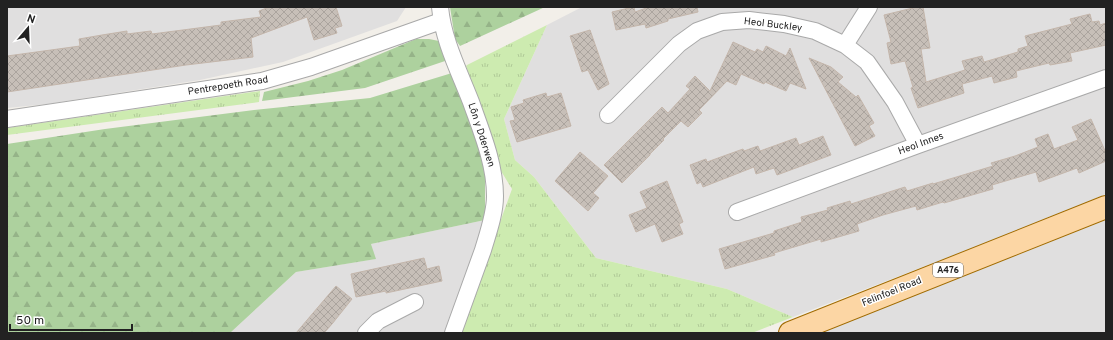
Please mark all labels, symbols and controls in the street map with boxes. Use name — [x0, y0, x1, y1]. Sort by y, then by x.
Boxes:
north arrow — [8, 8, 48, 48]
text: N — [25, 12, 37, 27]
street label: Heol Buckley — [743, 15, 803, 35]
street label: Pentrepoeth Road — [187, 73, 269, 99]
street label: Lôn y Dderwen — [464, 101, 498, 169]
street label: Heol Innes — [896, 130, 946, 158]
road number: A476 — [933, 263, 963, 277]
street label: Felinfoel Road — [860, 274, 924, 310]
scale bar — [10, 306, 132, 332]
text: 50 m — [16, 313, 44, 329]

